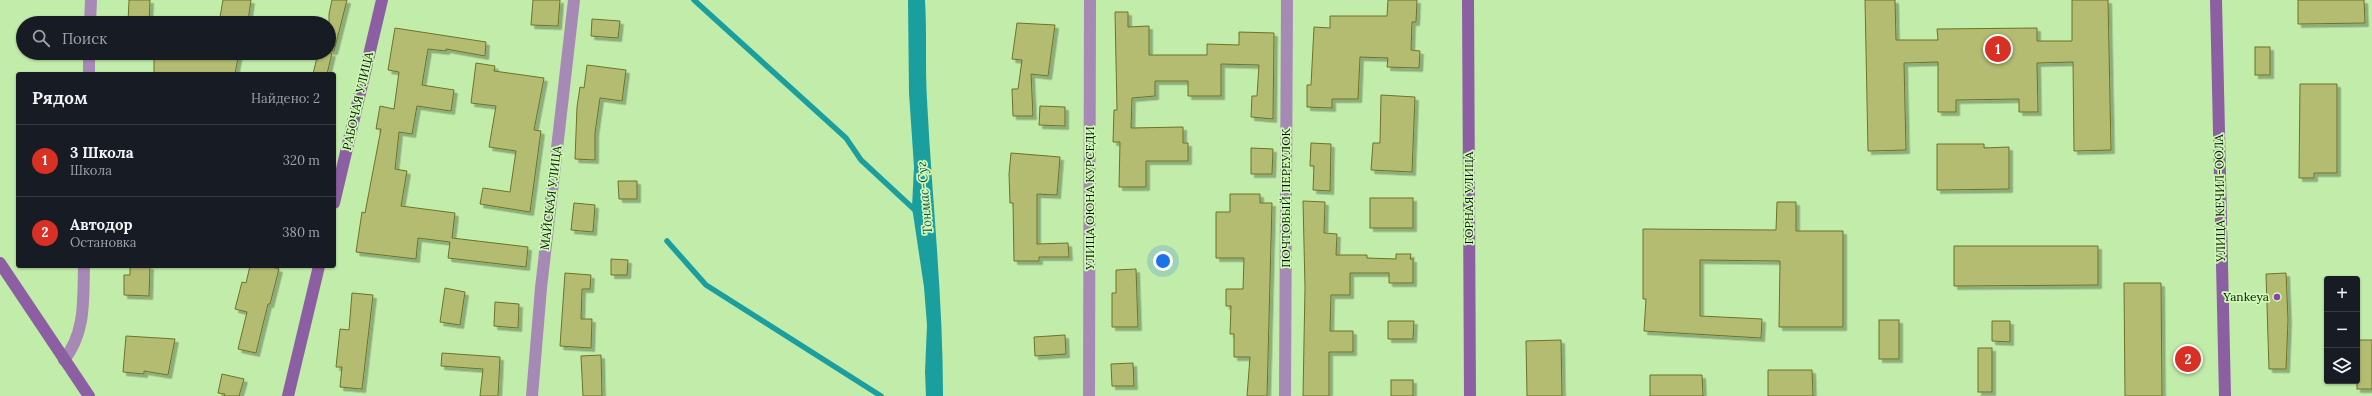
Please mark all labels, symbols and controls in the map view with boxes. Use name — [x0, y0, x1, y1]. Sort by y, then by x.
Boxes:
search box — [16, 16, 336, 60]
icon: search — [30, 27, 52, 49]
text: Поиск — [62, 29, 107, 48]
pin: 1 — [1985, 34, 2011, 64]
street label: РАБОЧАЯ УЛИЦА — [339, 50, 376, 152]
text: Рядом — [32, 87, 88, 109]
text: Найдено: 2 — [251, 90, 320, 107]
street label: УЛИЦА ОЮНА КУРСЕДИ — [1082, 126, 1097, 271]
street label: ПОЧТОВЫЙ ПЕРЕУЛОК — [1278, 127, 1293, 268]
street label: УЛИЦА КЕЧИЛ-ООЛА — [2211, 134, 2228, 263]
text: 3 Школа — [70, 143, 134, 162]
street label: МАЙСКАЯ УЛИЦА — [537, 144, 564, 251]
street label: ГОРНАЯ УЛИЦА — [1461, 151, 1476, 245]
text: 1 — [42, 152, 48, 169]
text: 320 m — [283, 152, 320, 169]
water label: Тонмас-Суг — [913, 161, 936, 235]
text: Школа — [70, 162, 112, 179]
text: Автодор — [70, 215, 133, 234]
text: 2 — [42, 224, 48, 241]
text: 380 m — [282, 224, 320, 241]
text: Остановка — [70, 234, 136, 251]
your location — [1153, 251, 1173, 271]
map controls — [2324, 276, 2360, 384]
button: + — [2324, 276, 2360, 312]
place label: Yankeya — [2222, 289, 2269, 304]
marker: Yankeya — [2272, 292, 2282, 302]
button: − — [2324, 312, 2360, 348]
pin: 2 — [2175, 344, 2201, 374]
button: layers — [2324, 348, 2360, 384]

